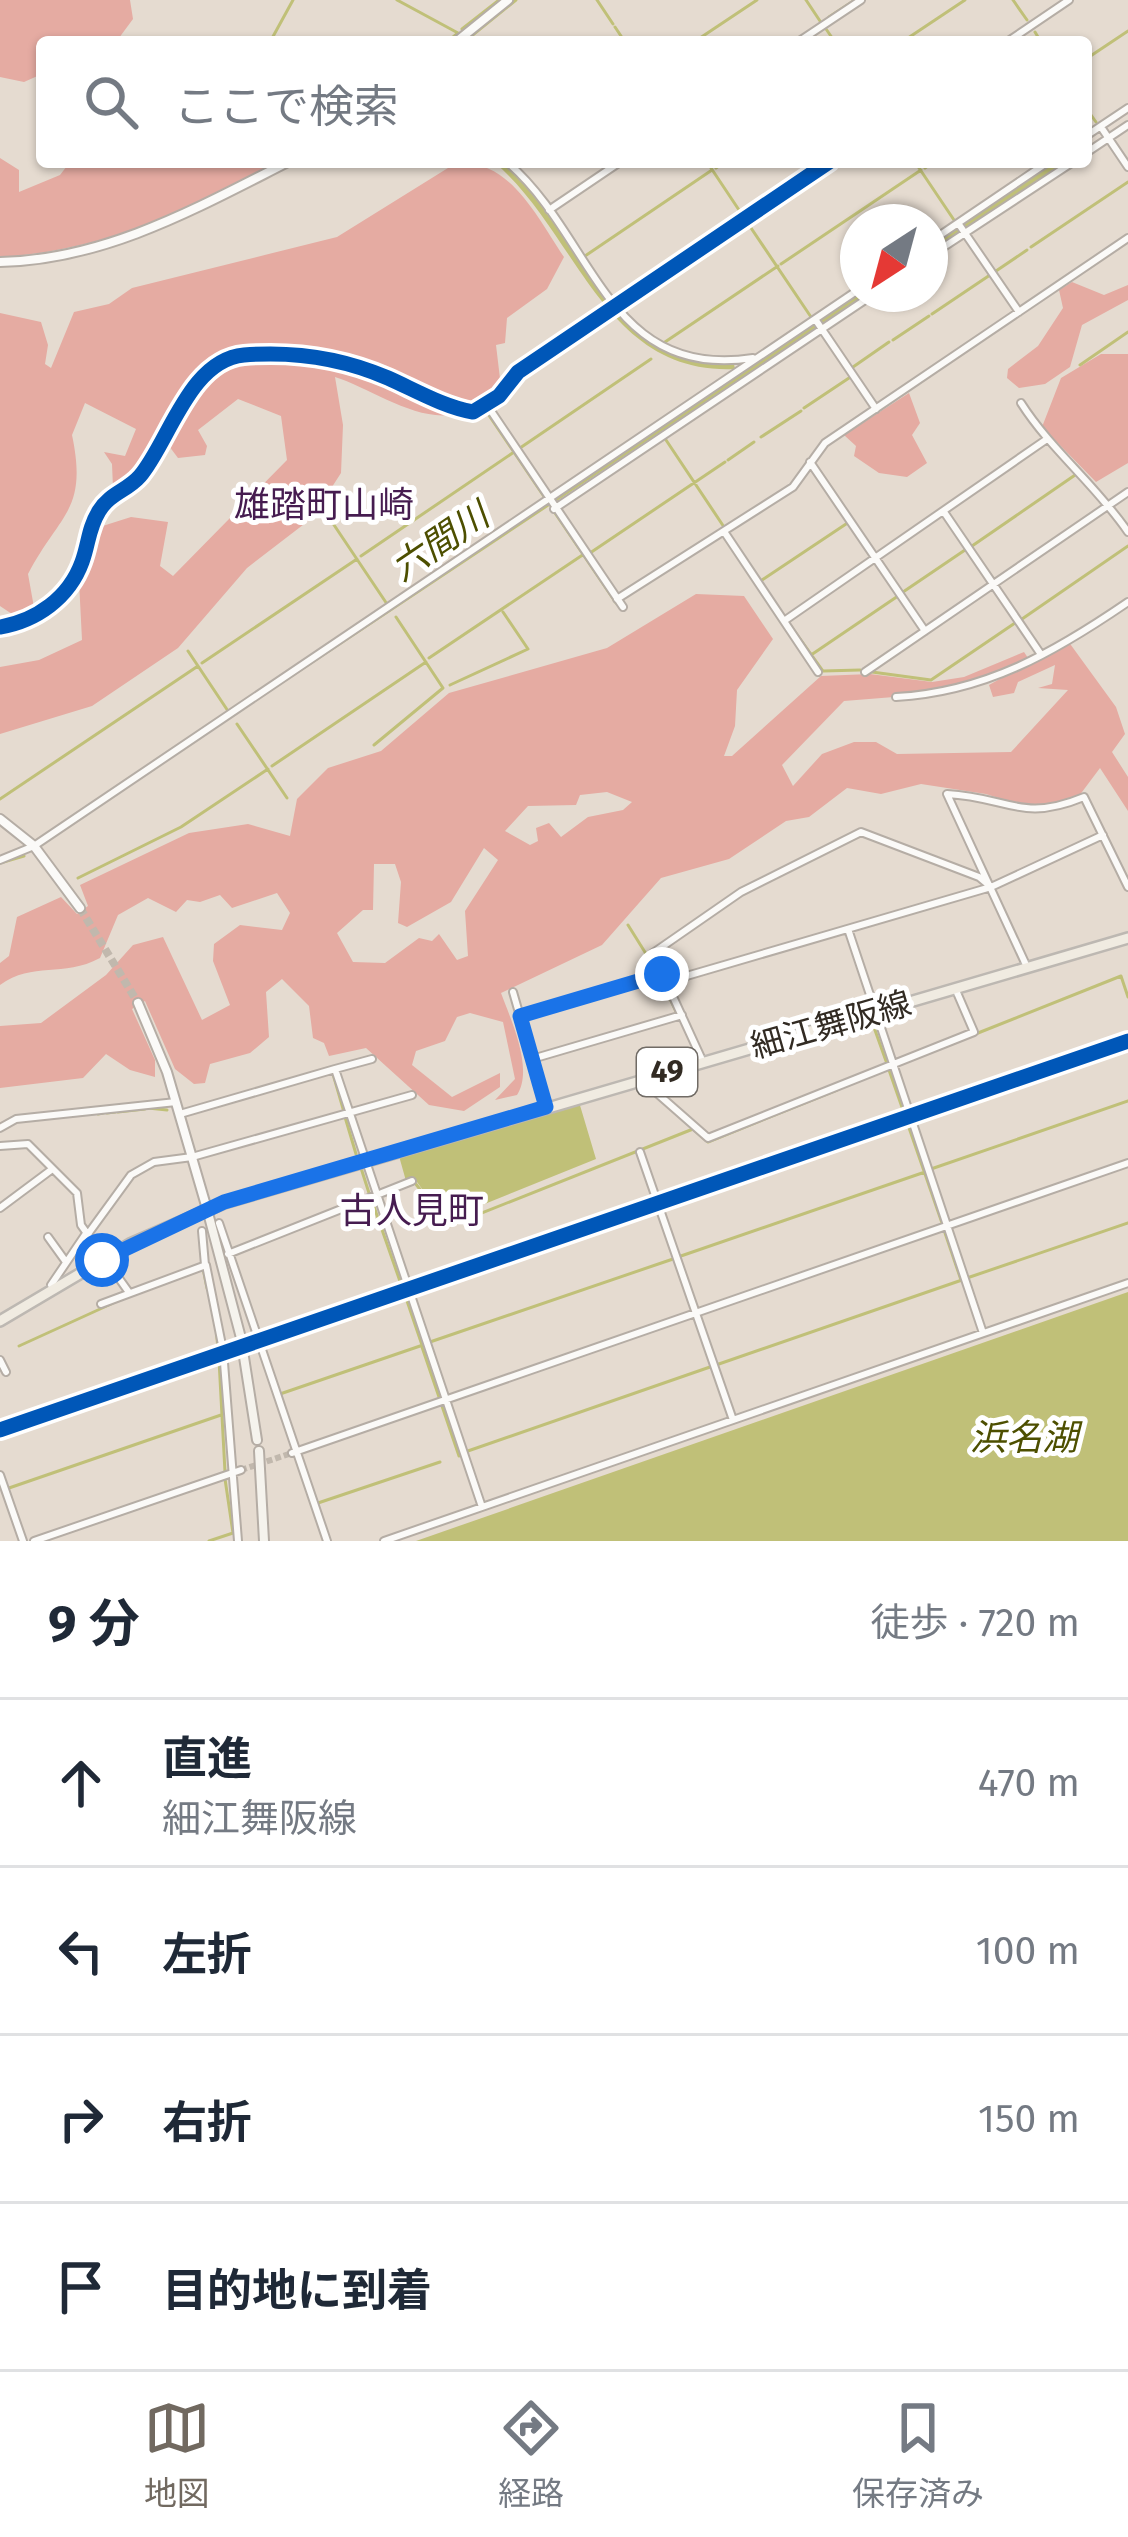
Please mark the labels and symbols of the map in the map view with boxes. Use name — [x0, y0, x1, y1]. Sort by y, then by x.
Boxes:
north arrow — [840, 204, 948, 312]
district label: 雄踏町山崎 — [234, 483, 414, 527]
water label: 六間川 — [383, 491, 500, 590]
route end — [635, 947, 689, 1001]
street label: 細江舞阪線 — [746, 983, 916, 1067]
road number: 49 — [637, 1048, 697, 1096]
district label: 古人見町 — [340, 1189, 484, 1233]
route start — [75, 1233, 129, 1287]
water label: 浜名湖 — [970, 1416, 1083, 1460]

